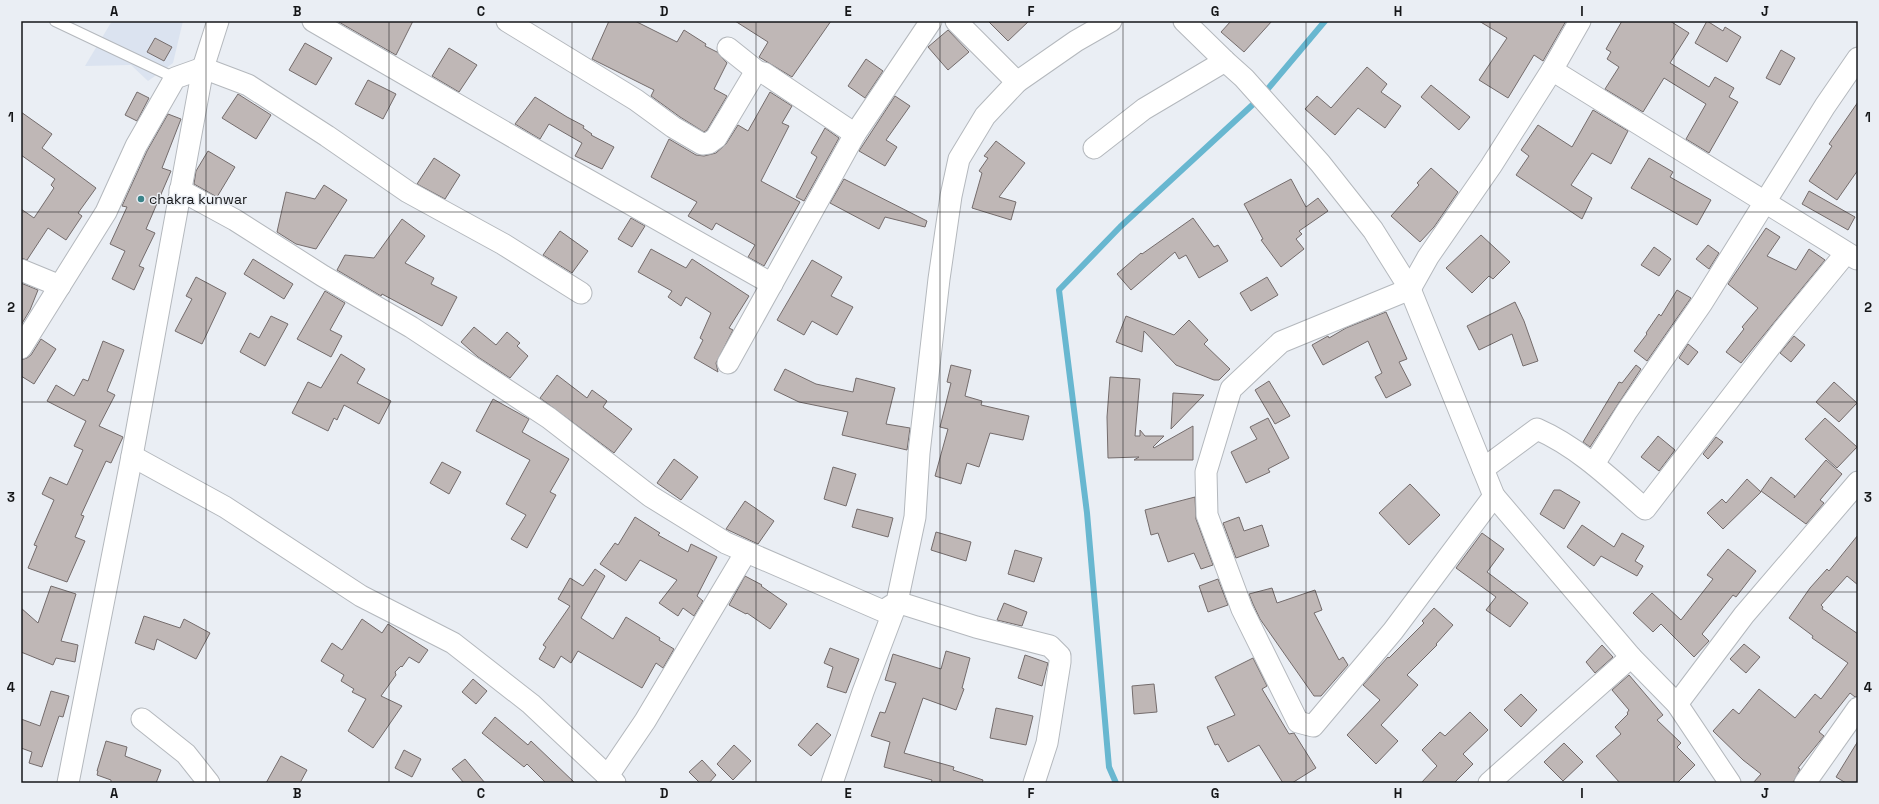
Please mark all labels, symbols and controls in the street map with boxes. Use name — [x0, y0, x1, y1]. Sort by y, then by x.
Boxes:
text: A — [110, 3, 119, 20]
text: B — [293, 3, 302, 20]
text: C — [477, 3, 485, 20]
text: D — [660, 3, 669, 20]
text: E — [844, 3, 852, 20]
text: F — [1028, 3, 1035, 20]
text: G — [1211, 3, 1219, 20]
text: H — [1394, 3, 1402, 20]
text: I — [1580, 3, 1584, 20]
text: J — [1761, 3, 1769, 20]
text: 1 — [8, 109, 14, 126]
text: 1 — [1865, 109, 1871, 126]
place label: chakra kunwar — [149, 190, 247, 208]
marker: chakra kunwar — [136, 194, 146, 204]
text: 2 — [7, 299, 15, 316]
text: 2 — [1864, 299, 1872, 316]
text: 3 — [7, 489, 15, 506]
text: 3 — [1864, 489, 1872, 506]
text: 4 — [7, 679, 15, 696]
text: 4 — [1864, 679, 1872, 696]
text: A — [110, 785, 119, 802]
text: B — [293, 785, 302, 802]
text: C — [477, 785, 485, 802]
text: D — [660, 785, 669, 802]
text: E — [844, 785, 852, 802]
text: F — [1028, 785, 1035, 802]
text: G — [1211, 785, 1219, 802]
text: H — [1394, 785, 1402, 802]
text: I — [1580, 785, 1584, 802]
text: J — [1761, 785, 1769, 802]

